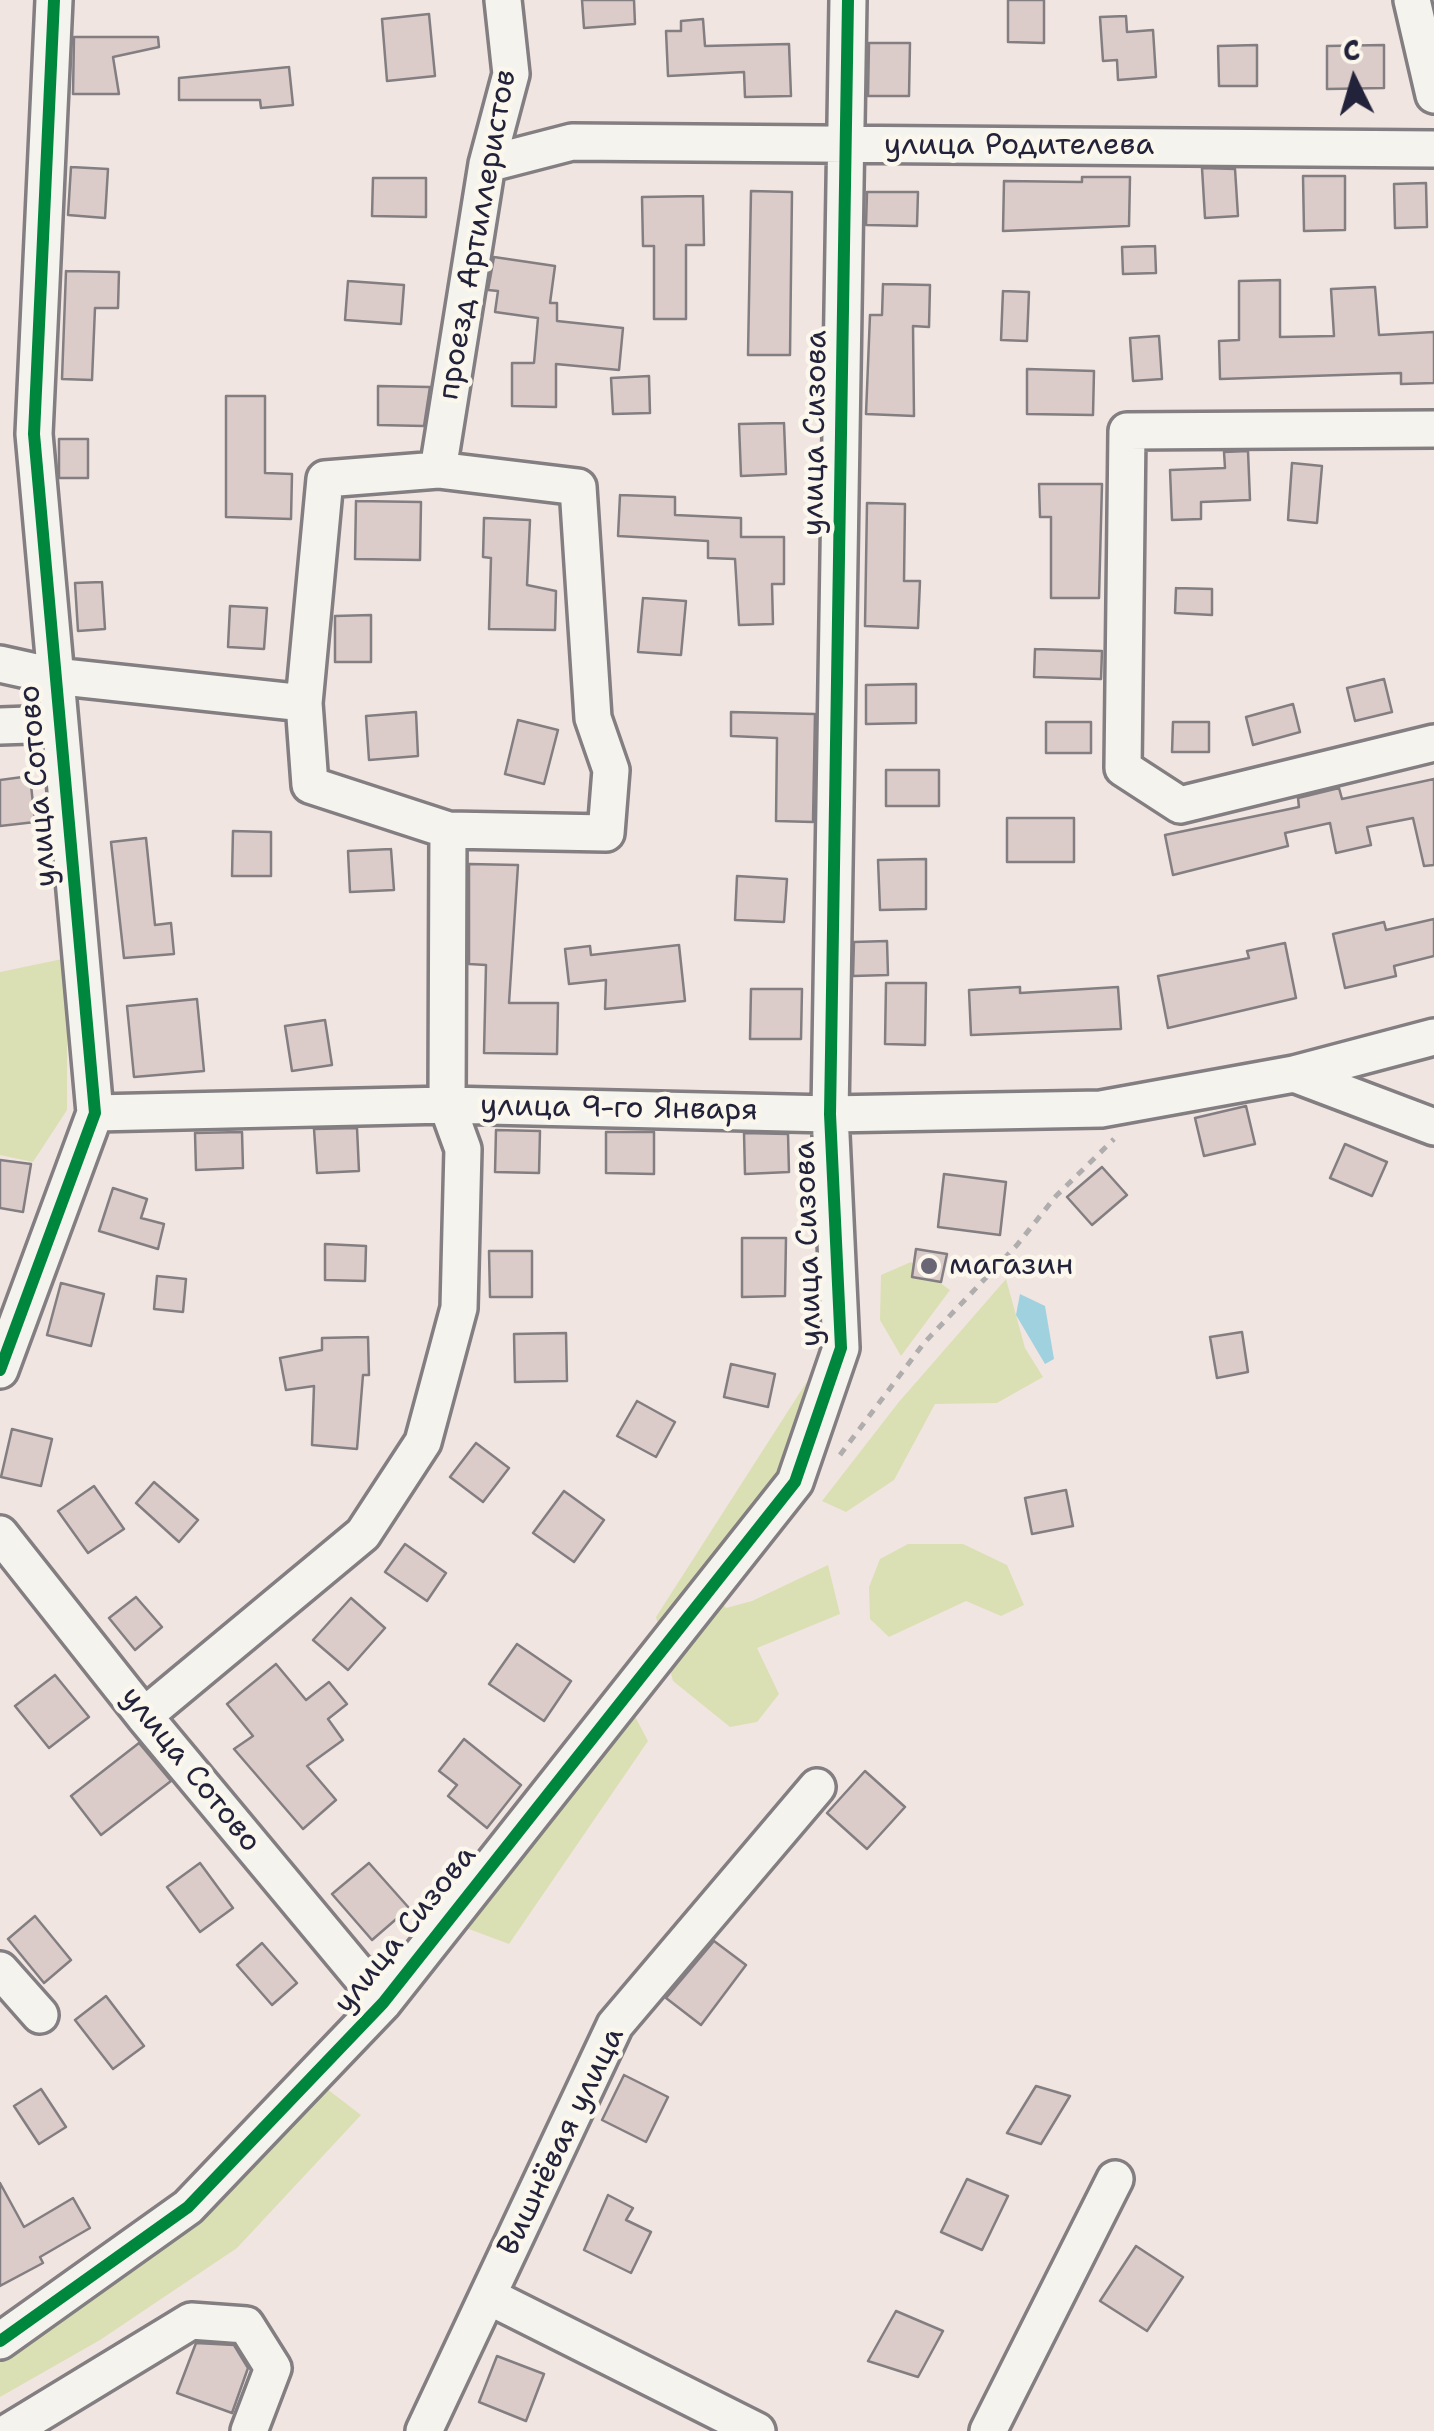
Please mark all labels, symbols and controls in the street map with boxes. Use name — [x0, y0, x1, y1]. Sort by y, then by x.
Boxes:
north arrow — [1304, 30, 1404, 130]
text: С — [1341, 30, 1362, 70]
street label: проезд Артиллеристов — [431, 67, 525, 403]
street label: улица Родителева — [884, 128, 1154, 164]
street label: улица Сизова — [796, 330, 836, 536]
street label: улица Сотово — [12, 684, 66, 888]
street label: улица 9-го Января — [480, 1089, 758, 1129]
street label: улица Сизова — [787, 1141, 831, 1347]
place label: магазин — [949, 1248, 1073, 1284]
marker: магазин — [918, 1255, 940, 1277]
street label: улица Сотово — [112, 1680, 268, 1860]
street label: улица Сизова — [327, 1839, 485, 2021]
street label: Вишнёвая улица — [491, 2022, 633, 2262]

